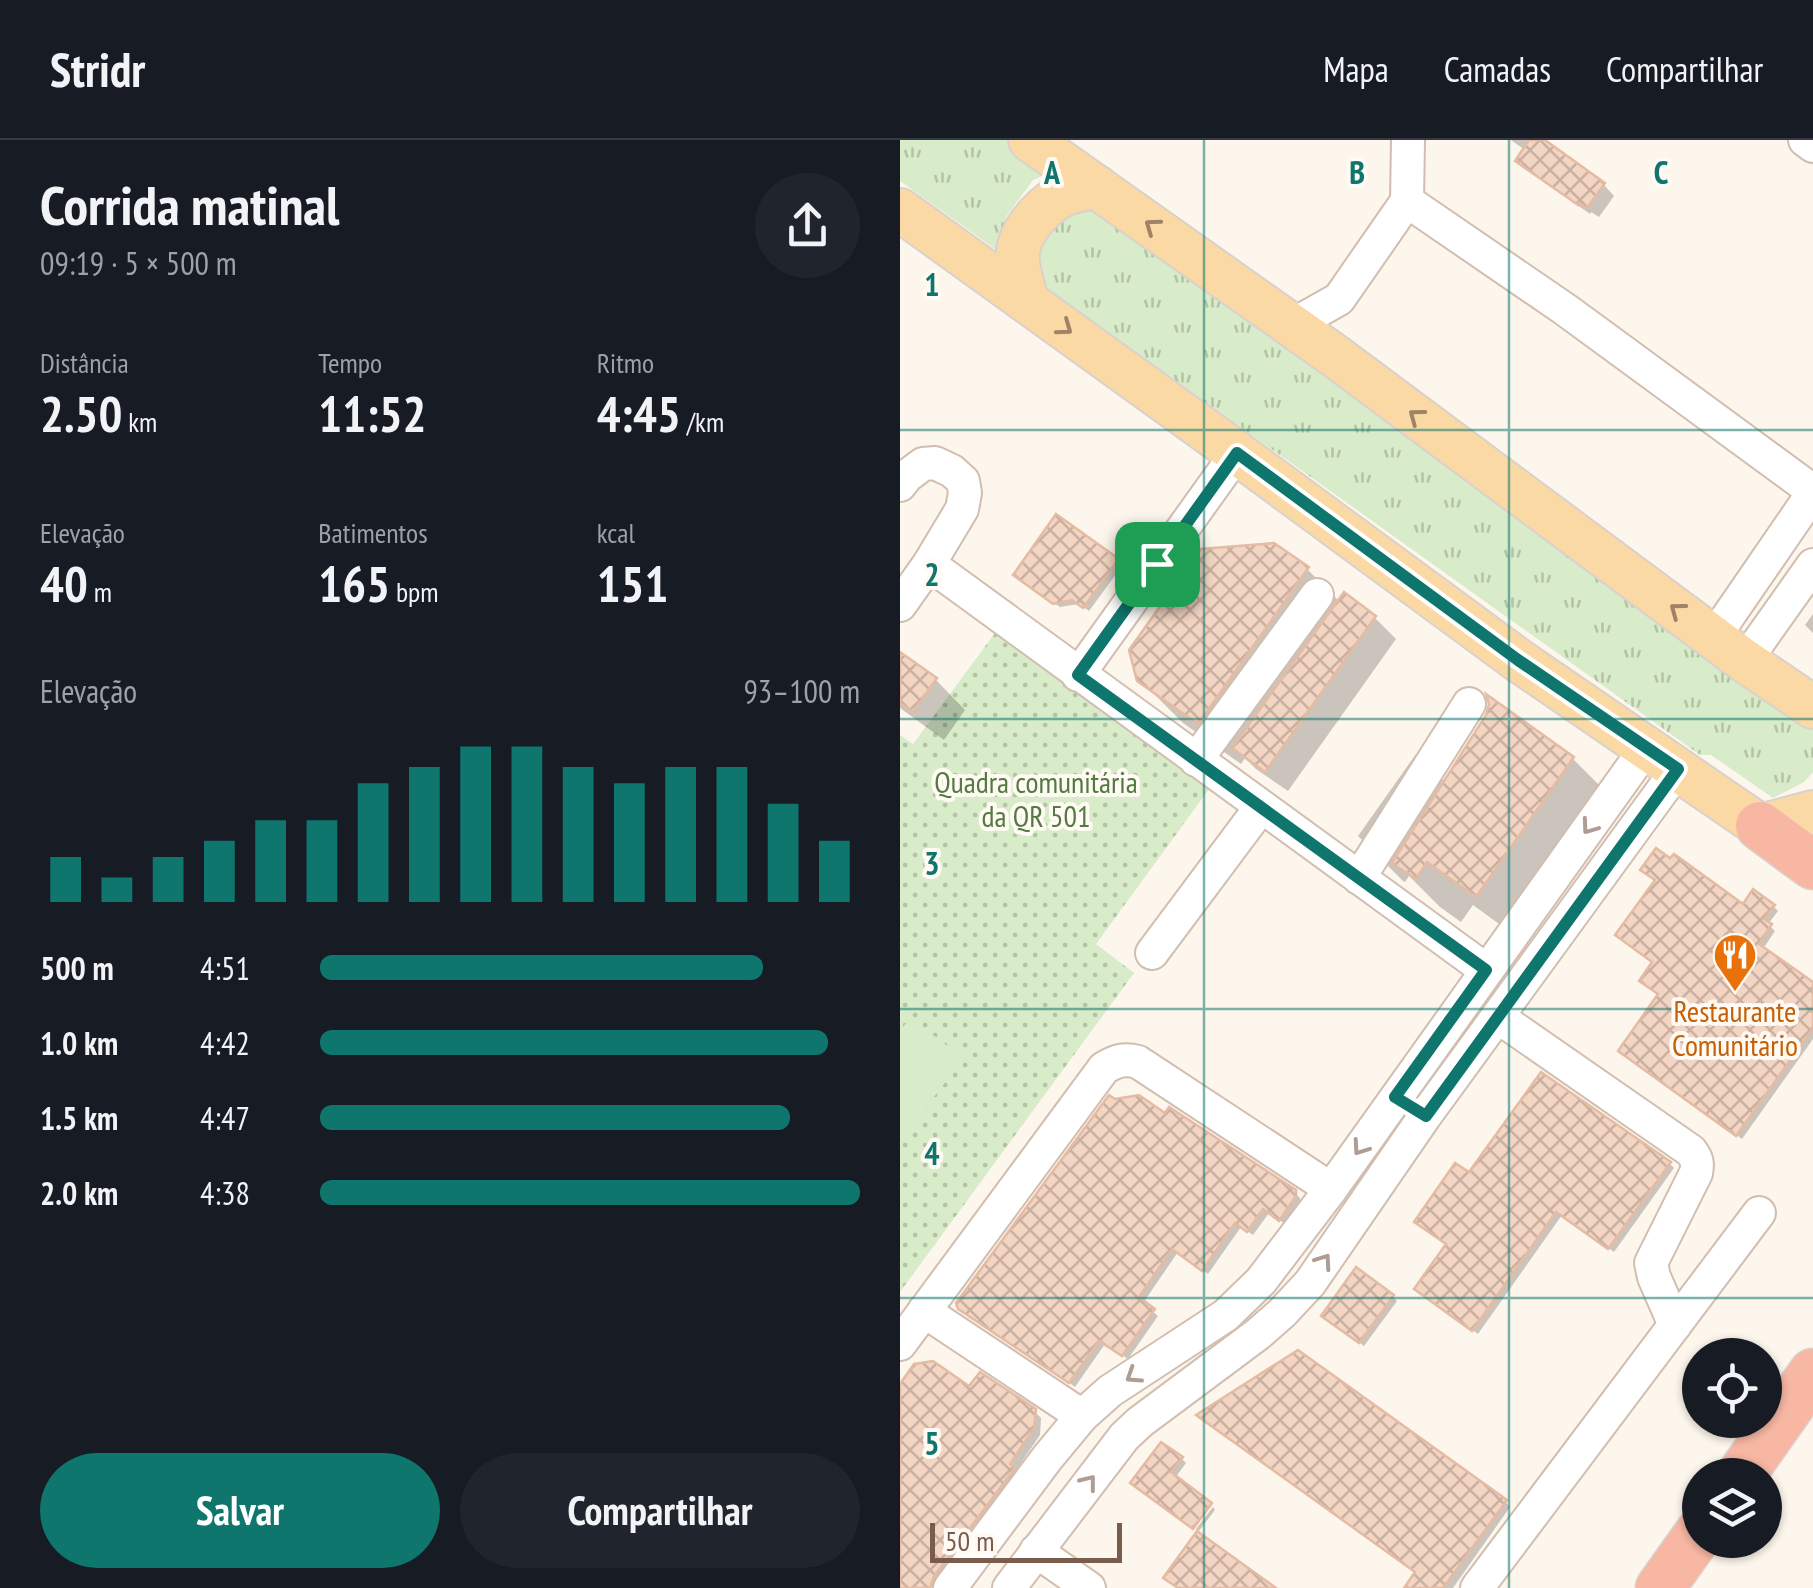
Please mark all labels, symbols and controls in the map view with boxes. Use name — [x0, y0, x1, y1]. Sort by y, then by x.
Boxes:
text: Stridr — [50, 38, 145, 100]
text: Mapa — [1323, 46, 1389, 92]
text: Camadas — [1444, 46, 1551, 92]
text: Compartilhar — [1606, 46, 1763, 92]
text: A — [1043, 151, 1061, 193]
text: B — [1349, 151, 1365, 193]
text: C — [1654, 151, 1669, 193]
text: Corrida matinal — [40, 169, 339, 240]
button: share — [755, 173, 860, 278]
one-way arrow — [1145, 221, 1163, 238]
text: 09:19 · 5 × 500 m — [40, 242, 237, 284]
text: 1 — [924, 263, 940, 305]
one-way arrow — [1053, 316, 1072, 334]
text: Distância — [40, 344, 129, 381]
text: Tempo — [318, 344, 382, 381]
text: Ritmo — [597, 344, 654, 381]
text: 2.50 — [40, 381, 122, 446]
text: 11:52 — [318, 381, 426, 446]
text: 4:45 — [597, 381, 681, 446]
text: km — [122, 403, 157, 440]
text: /km — [681, 403, 724, 440]
one-way arrow — [1409, 411, 1427, 428]
text: Elevação — [40, 514, 125, 551]
text: Batimentos — [318, 514, 428, 551]
text: kcal — [597, 514, 635, 551]
pin — [1115, 522, 1200, 607]
icon: arrive — [1130, 537, 1185, 592]
text: 40 — [40, 551, 88, 616]
text: 165 — [318, 551, 390, 616]
text: 151 — [597, 551, 668, 616]
text: 2 — [924, 553, 940, 595]
text: m — [88, 573, 112, 610]
text: bpm — [390, 573, 439, 610]
one-way arrow — [1670, 604, 1688, 621]
text: Elevação — [40, 670, 137, 712]
text: 93–100 m — [743, 670, 860, 712]
park label: Quadra comunitária da QR 501 — [934, 762, 1138, 835]
one-way arrow — [1583, 816, 1601, 834]
text: 3 — [924, 842, 940, 884]
restaurant icon: Restaurante Comunitário — [1712, 932, 1758, 993]
text: 500 m — [40, 947, 114, 989]
text: 4:51 — [200, 947, 250, 989]
place label: Restaurante Comunitário — [1672, 991, 1798, 1064]
text: 1.0 km — [40, 1022, 118, 1064]
text: 4:42 — [200, 1022, 250, 1064]
text: 1.5 km — [40, 1097, 118, 1139]
text: 4:47 — [200, 1097, 250, 1139]
text: 4 — [924, 1132, 940, 1174]
one-way arrow — [1353, 1138, 1372, 1156]
text: 2.0 km — [40, 1172, 118, 1214]
text: 4:38 — [200, 1172, 250, 1214]
one-way arrow — [1312, 1254, 1330, 1273]
map controls — [1682, 1338, 1782, 1558]
button: locate — [1682, 1338, 1782, 1438]
one-way arrow — [1126, 1363, 1144, 1382]
text: 5 — [924, 1422, 940, 1464]
button: Salvar — [40, 1453, 440, 1568]
button: Compartilhar — [460, 1453, 860, 1568]
button: layers — [1682, 1458, 1782, 1558]
one-way arrow — [1078, 1475, 1095, 1493]
scale bar — [930, 1518, 1122, 1562]
text: 50 m — [945, 1522, 994, 1559]

